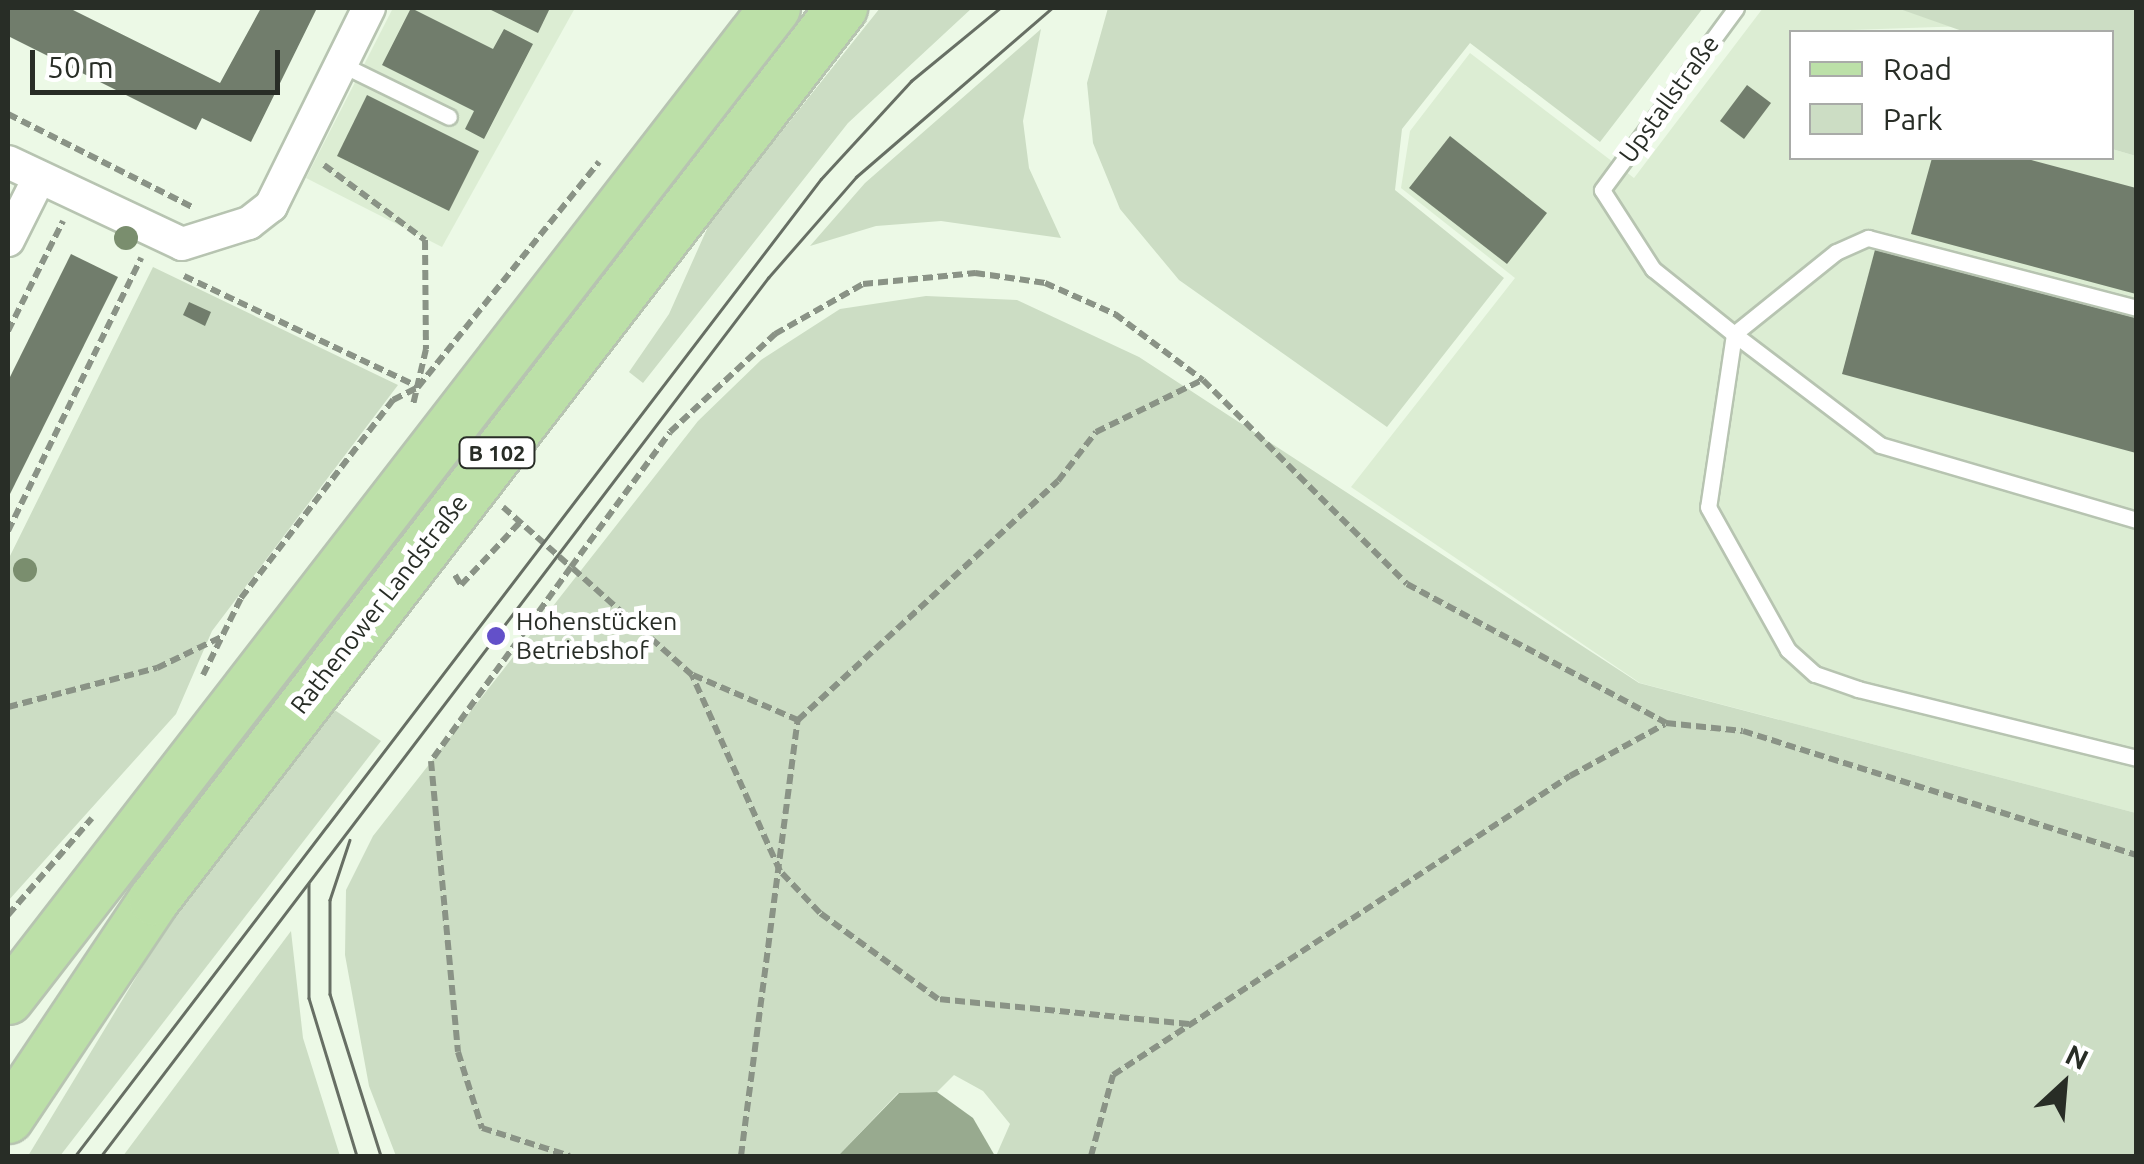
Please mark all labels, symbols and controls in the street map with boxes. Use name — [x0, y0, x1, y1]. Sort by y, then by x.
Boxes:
street label: Upstallstraße — [1613, 29, 1725, 169]
scale bar — [35, 30, 285, 92]
legend — [1789, 30, 2114, 160]
text: 50 m — [47, 50, 114, 84]
text: Road — [1883, 52, 1952, 86]
text: Park — [1883, 102, 1943, 136]
road number: B 102 — [457, 436, 537, 470]
street label: Rathenower Landstraße — [284, 488, 474, 720]
place label: Hohenstücken Betriebshof — [516, 607, 677, 666]
marker: Hohenstücken Betriebshof — [485, 625, 507, 647]
north arrow — [2014, 1034, 2114, 1134]
text: N — [2061, 1038, 2094, 1075]

